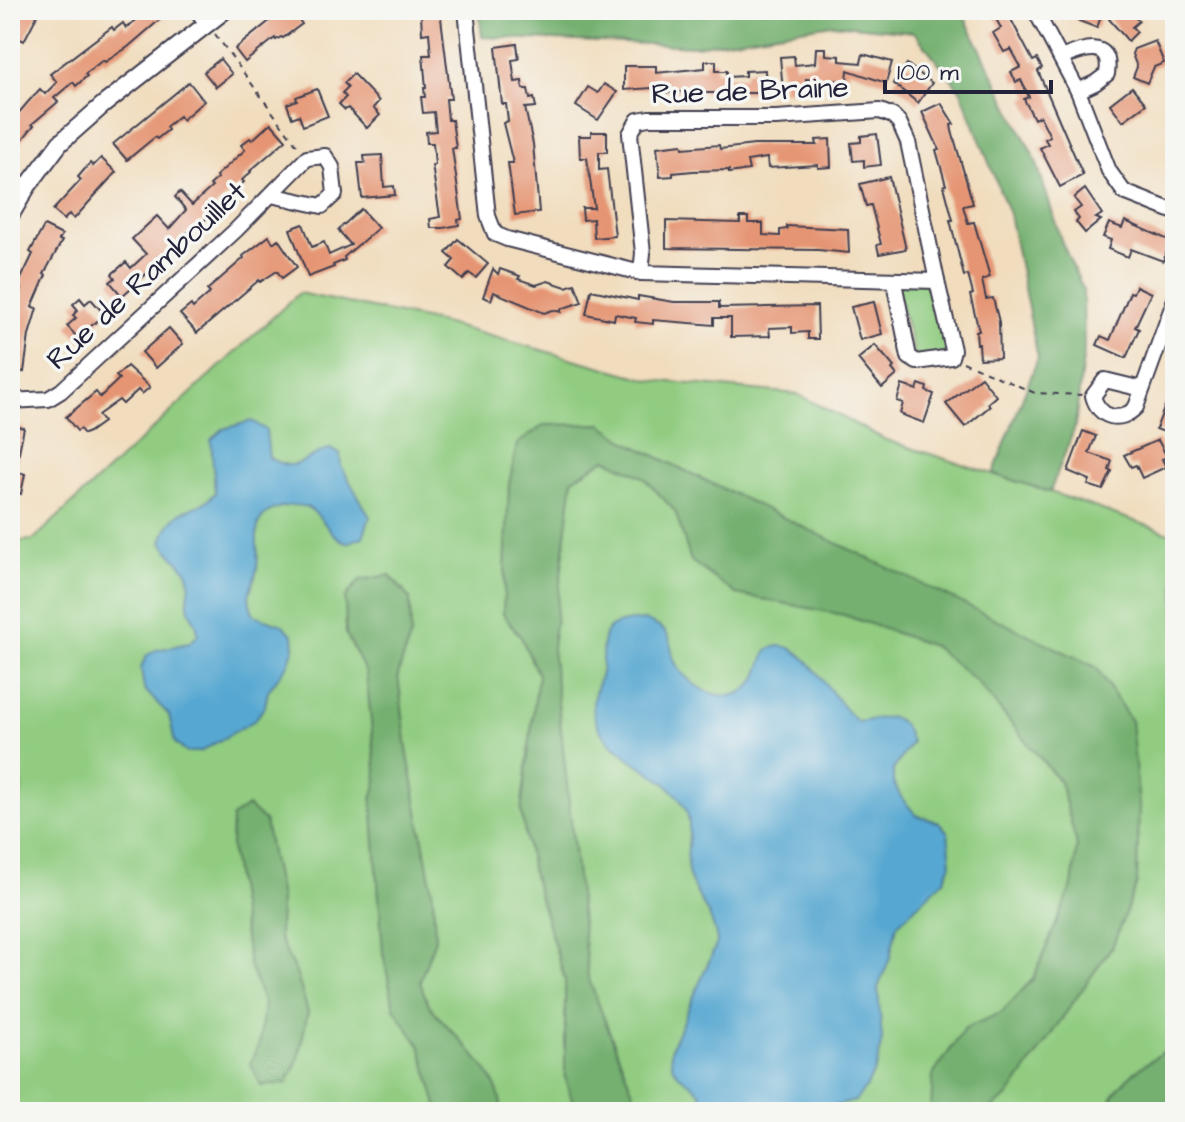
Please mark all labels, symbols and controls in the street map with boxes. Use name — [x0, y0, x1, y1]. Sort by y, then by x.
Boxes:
scale bar — [885, 44, 1051, 94]
text: 100 m — [897, 56, 959, 90]
street label: Rue de Braine — [651, 67, 849, 115]
street label: Rue de Rambouillet — [37, 172, 256, 380]

